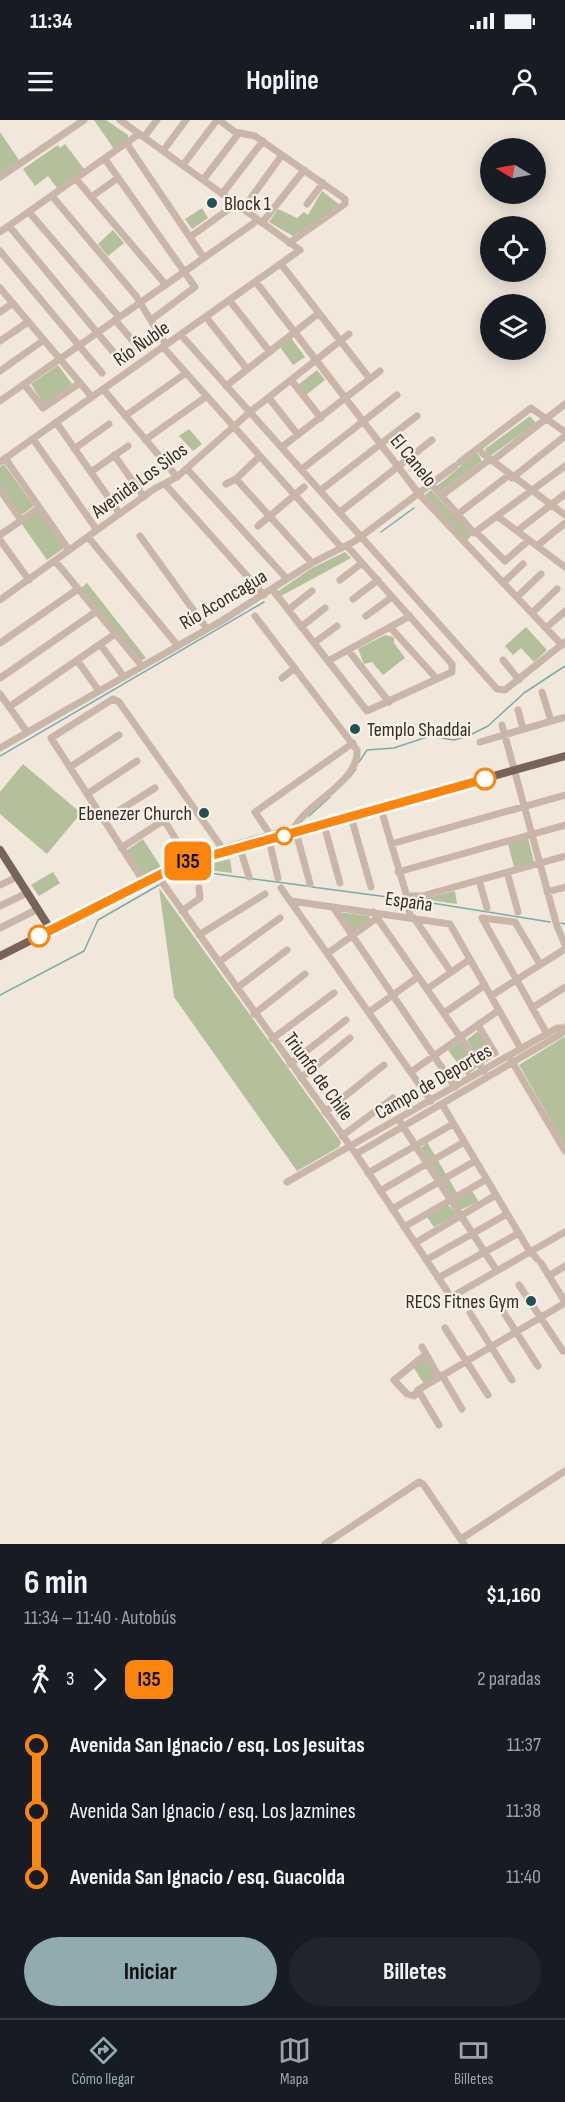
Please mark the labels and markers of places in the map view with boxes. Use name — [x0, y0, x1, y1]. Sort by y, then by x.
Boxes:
place label: Block 1 — [224, 192, 271, 216]
marker: Block 1 — [205, 196, 219, 210]
place label: Templo Shaddai — [367, 718, 471, 742]
marker: Templo Shaddai — [348, 722, 362, 736]
unlabelled marker — [474, 768, 496, 790]
place label: Ebenezer Church — [78, 802, 192, 826]
marker: Ebenezer Church — [197, 806, 211, 820]
unlabelled marker — [275, 827, 293, 845]
unlabelled marker — [28, 925, 50, 947]
place label: RECS Fitnes Gym — [405, 1290, 519, 1314]
marker: RECS Fitnes Gym — [524, 1294, 538, 1308]

